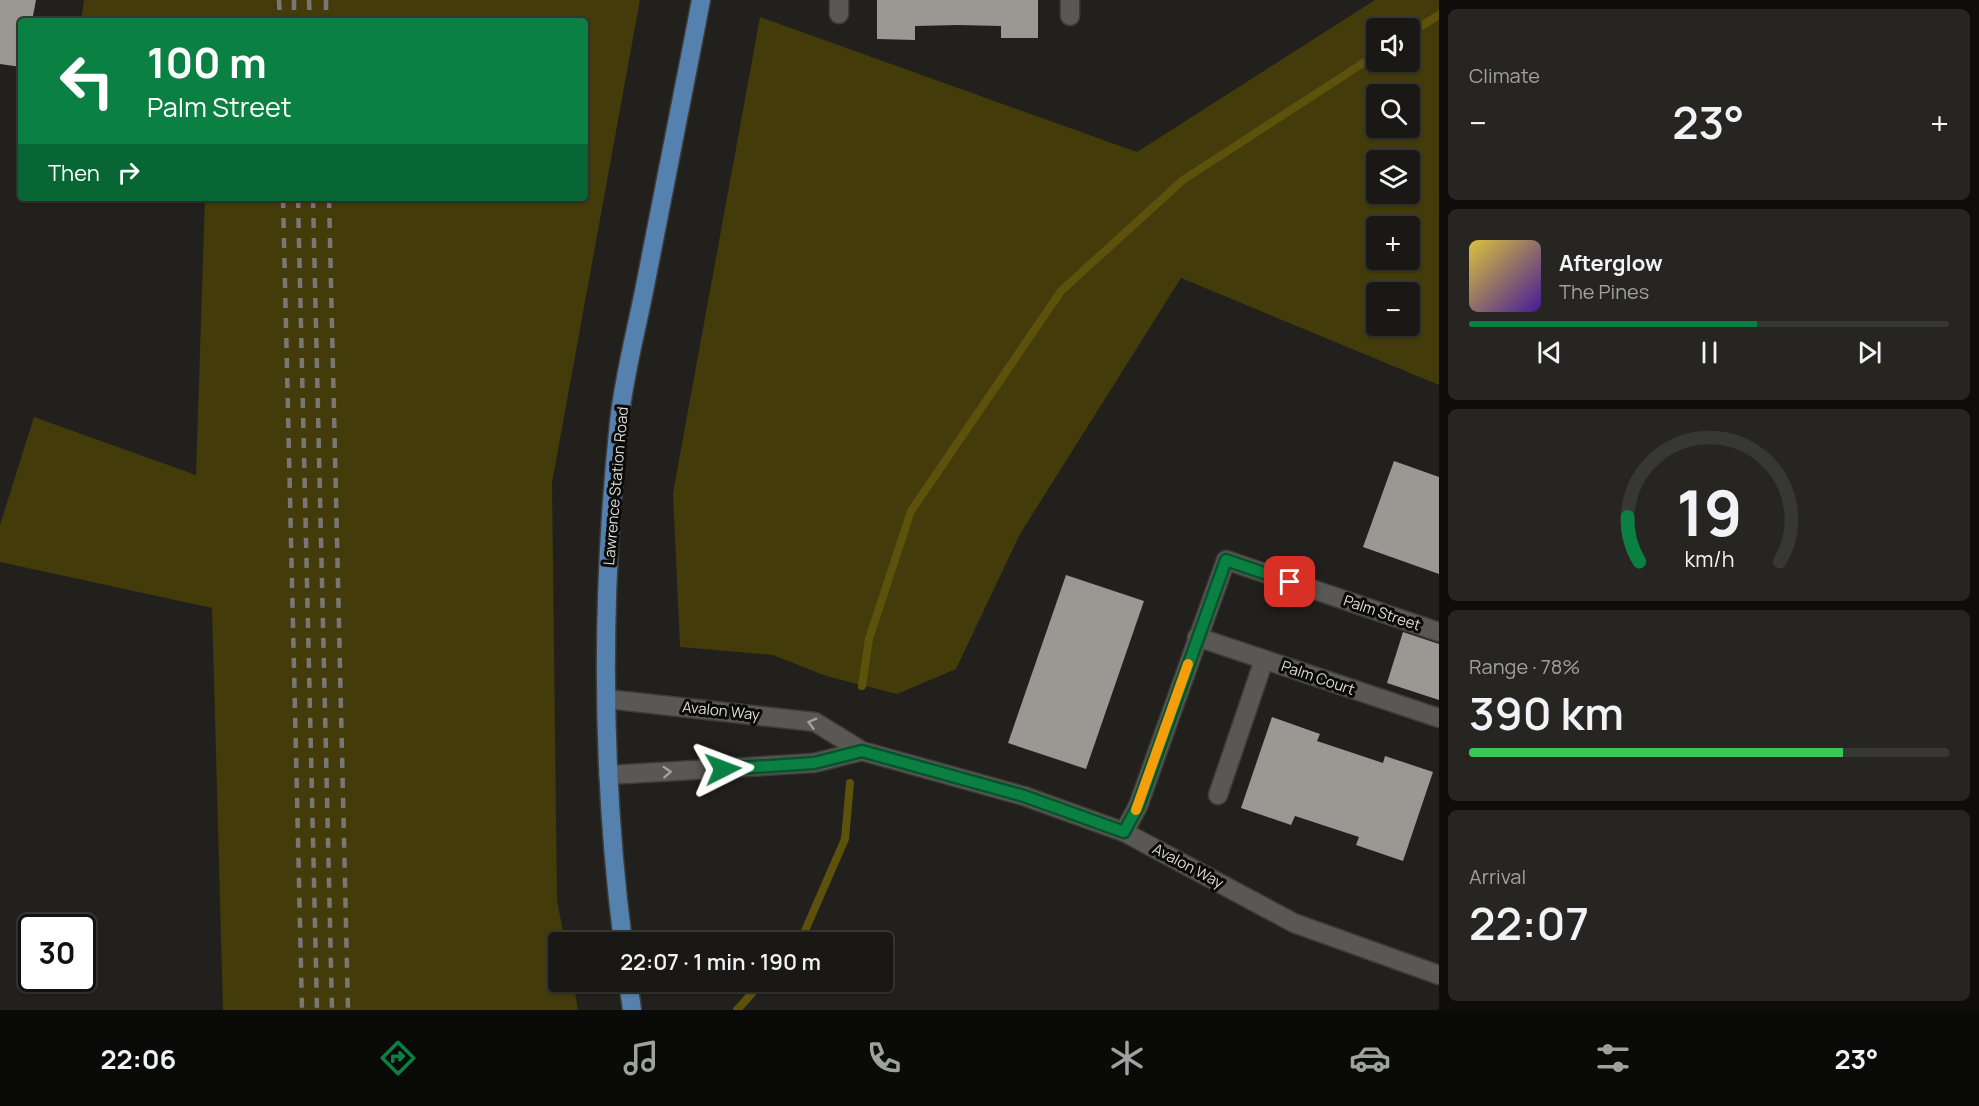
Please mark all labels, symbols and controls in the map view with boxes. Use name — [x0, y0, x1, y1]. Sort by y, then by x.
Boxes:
map controls — [1366, 18, 1420, 336]
button: sound — [1366, 18, 1420, 72]
text: 100 m — [147, 33, 267, 91]
icon: left — [48, 42, 126, 120]
text: Climate — [1469, 62, 1540, 89]
button: search — [1366, 84, 1420, 138]
text: Palm Street — [147, 88, 292, 125]
text: 23° — [1672, 91, 1745, 153]
text: − — [1469, 100, 1487, 145]
text: + — [1930, 100, 1949, 145]
button: layers — [1366, 150, 1420, 204]
icon: right — [112, 156, 145, 189]
text: Then — [48, 158, 100, 188]
button: + — [1366, 216, 1420, 270]
text: Afterglow — [1559, 248, 1663, 278]
text: The Pines — [1559, 278, 1649, 305]
button: − — [1366, 282, 1420, 336]
icon: previous — [1533, 336, 1566, 369]
icon: pause — [1693, 336, 1726, 369]
icon: next — [1853, 336, 1886, 369]
street label: Lawrence Station Road — [598, 406, 633, 566]
text: 19 — [1676, 469, 1742, 555]
text: km/h — [1684, 544, 1734, 573]
pin — [1264, 556, 1315, 607]
icon: arrive — [1273, 565, 1306, 598]
street label: Palm Street — [1341, 590, 1424, 636]
text: Range · 78% — [1469, 653, 1580, 680]
street label: Palm Court — [1279, 655, 1358, 700]
text: 390 km — [1469, 682, 1624, 744]
street label: Avalon Way — [681, 696, 761, 725]
one-way arrow — [807, 718, 817, 730]
position arrow — [691, 737, 755, 801]
one-way arrow — [662, 766, 671, 779]
street label: Avalon Way — [1149, 838, 1228, 893]
text: Arrival — [1469, 863, 1526, 890]
text: 22:07 — [1469, 892, 1589, 954]
speed limit sign: 30 — [18, 914, 96, 992]
text: 22:07 · 1 min · 190 m — [620, 947, 821, 977]
icon: directions — [377, 1037, 419, 1079]
icon: music — [620, 1037, 662, 1079]
icon: phone — [863, 1037, 905, 1079]
icon: climate — [1106, 1037, 1148, 1079]
icon: car — [1349, 1037, 1391, 1079]
icon: filters — [1592, 1037, 1634, 1079]
text: 22:06 — [100, 1040, 176, 1077]
text: 23° — [1835, 1040, 1878, 1077]

